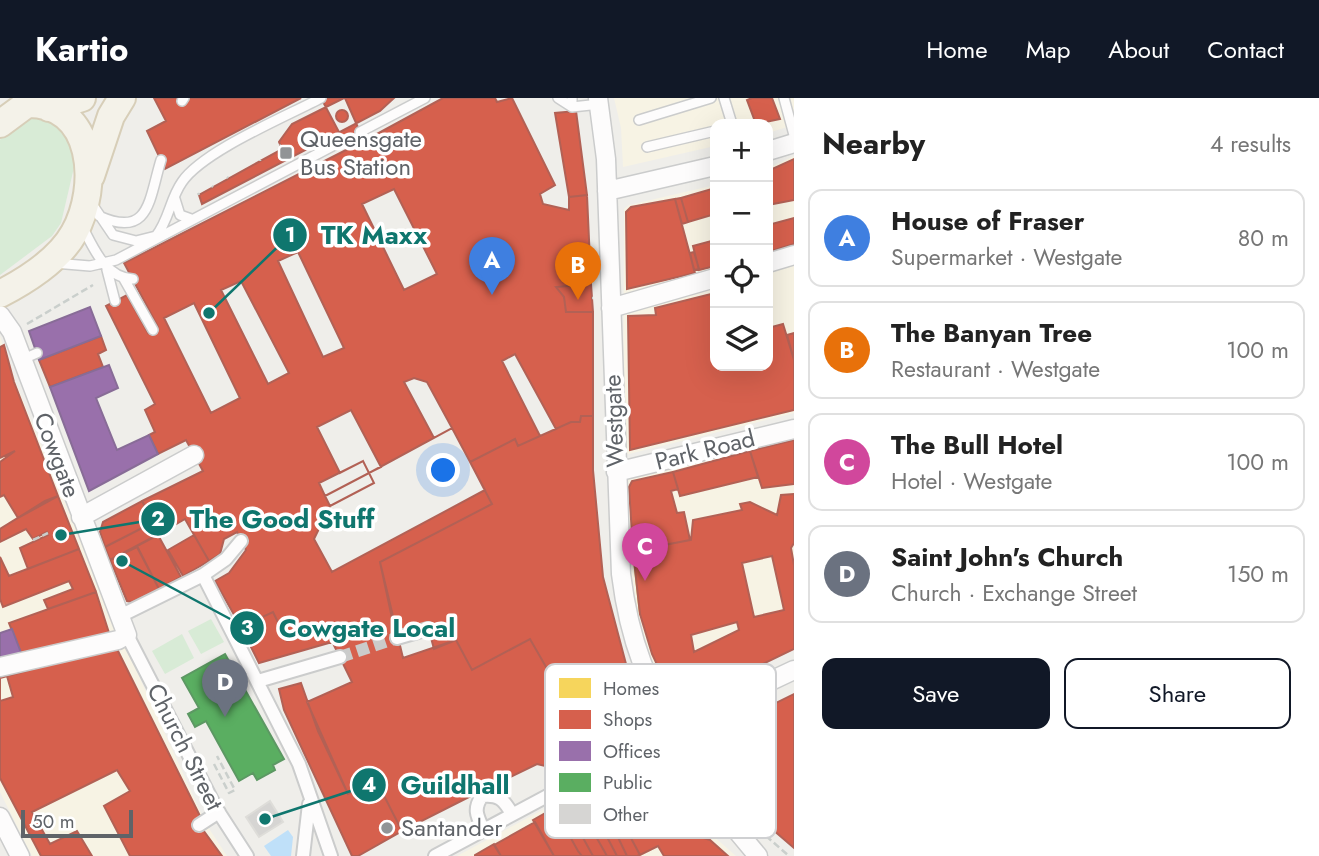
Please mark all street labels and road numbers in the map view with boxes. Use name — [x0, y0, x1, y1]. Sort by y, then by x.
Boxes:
street label: Westgate — [594, 374, 633, 468]
street label: Cowgate — [25, 407, 90, 502]
street label: Park Road — [651, 420, 758, 479]
street label: Church Street — [139, 677, 232, 816]

